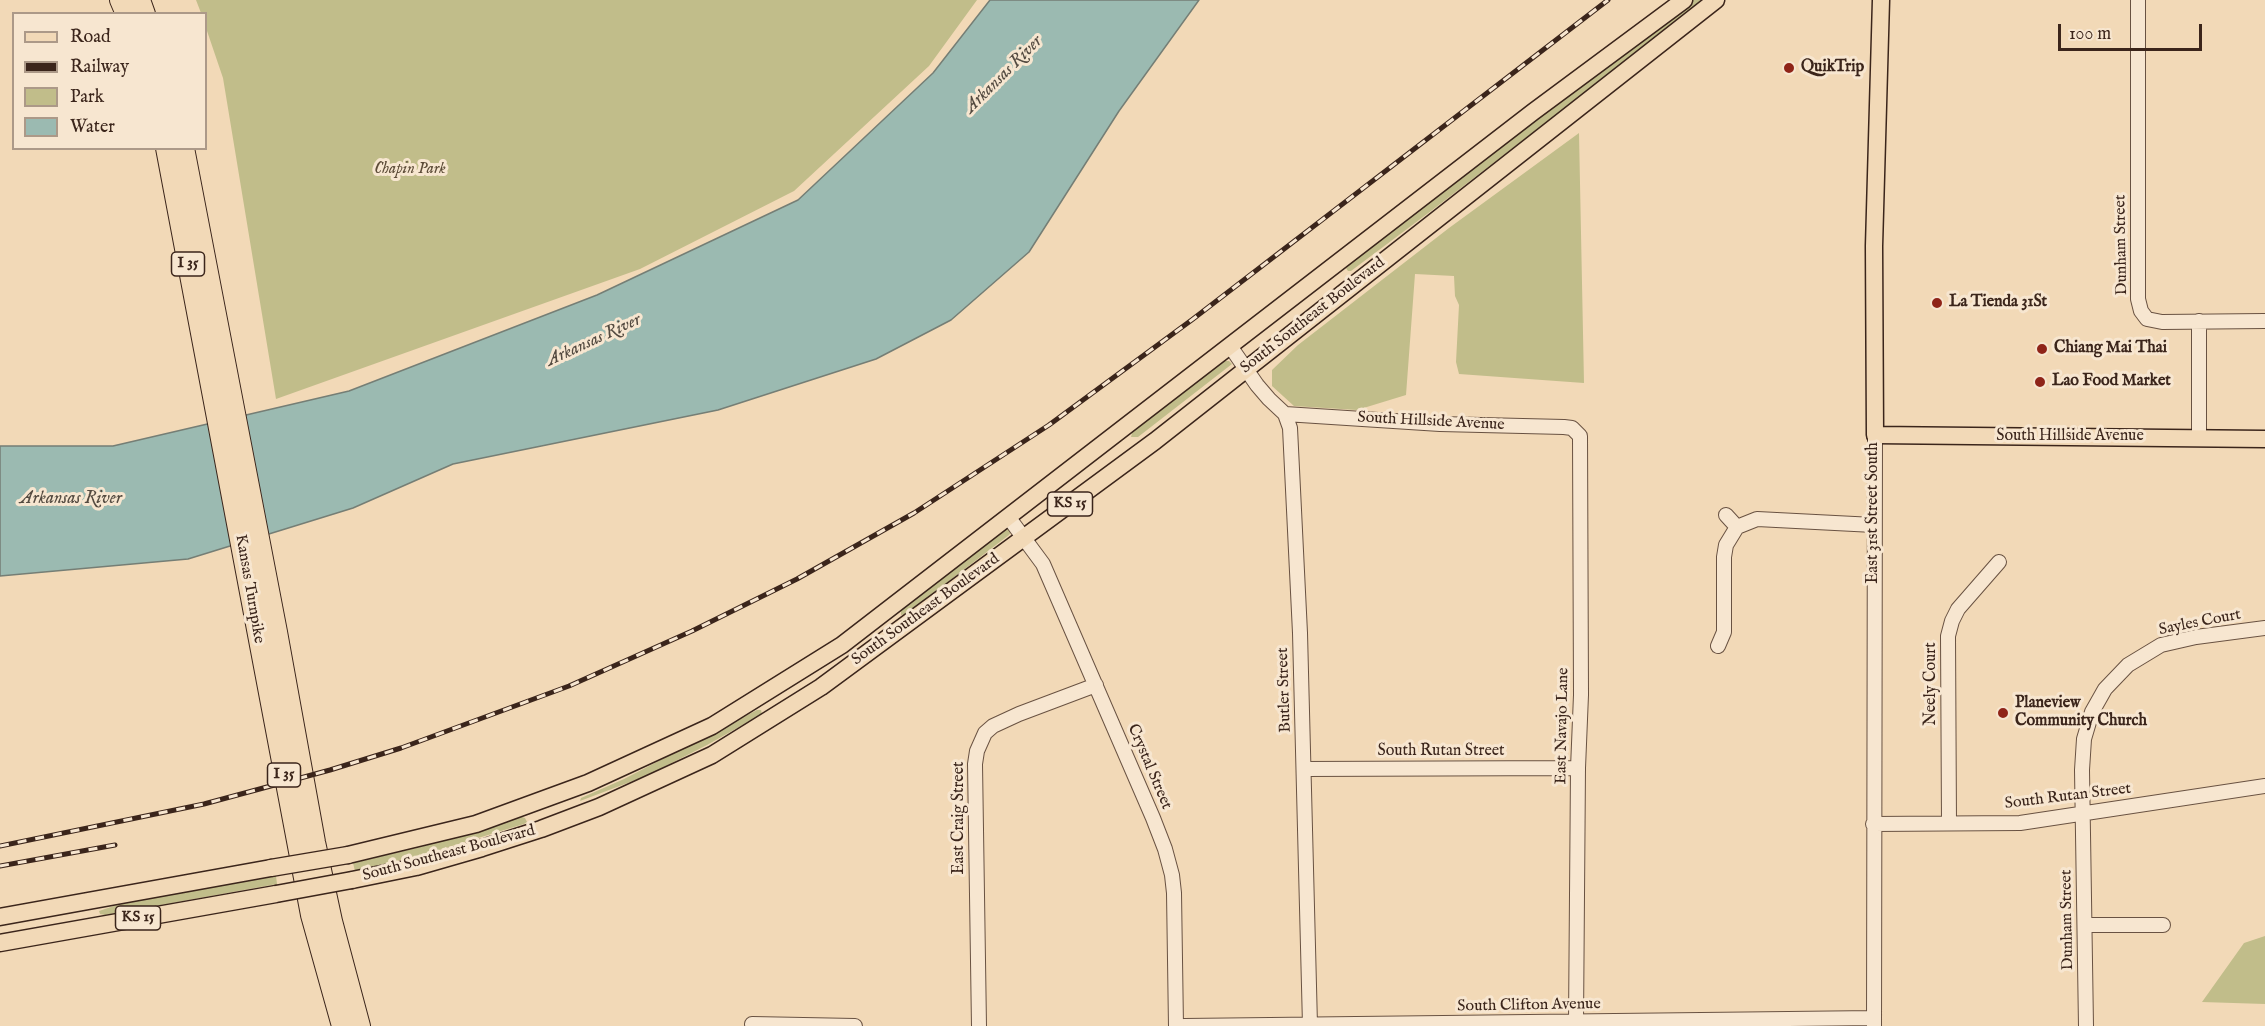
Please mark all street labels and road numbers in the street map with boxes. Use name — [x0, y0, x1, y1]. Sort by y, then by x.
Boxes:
street label: Dunham Street — [2112, 194, 2132, 296]
road number: I 35 — [172, 252, 204, 276]
street label: South Southeast Boulevard — [1237, 254, 1389, 378]
street label: South Hillside Avenue — [1357, 409, 1505, 435]
street label: South Hillside Avenue — [1996, 427, 2144, 447]
street label: East 31st Street South — [1864, 442, 1884, 584]
road number: KS 15 — [1048, 492, 1092, 516]
street label: Kansas Turnpike — [230, 533, 268, 645]
street label: South Southeast Boulevard — [848, 550, 1004, 670]
street label: Sayles Court — [2157, 606, 2243, 640]
street label: Neely Court — [1922, 642, 1942, 726]
street label: Butler Street — [1274, 647, 1296, 733]
street label: East Navajo Lane — [1552, 667, 1574, 785]
street label: Crystal Street — [1122, 721, 1176, 813]
street label: South Rutan Street — [1377, 742, 1505, 762]
street label: East Craig Street — [950, 762, 970, 874]
road number: I 35 — [268, 763, 300, 787]
street label: South Rutan Street — [2004, 780, 2132, 814]
street label: South Southeast Boulevard — [361, 822, 537, 886]
street label: Dunham Street — [2058, 869, 2078, 971]
road number: KS 15 — [116, 906, 160, 930]
street label: South Clifton Avenue — [1457, 995, 1601, 1017]

